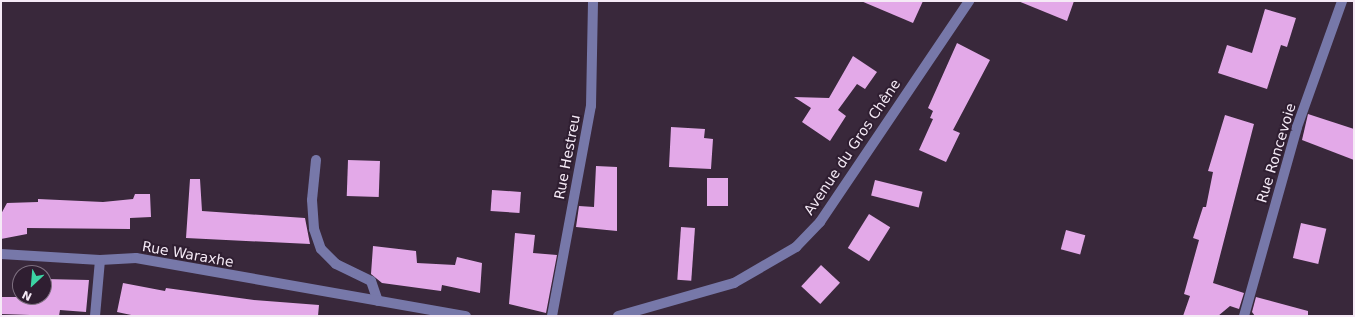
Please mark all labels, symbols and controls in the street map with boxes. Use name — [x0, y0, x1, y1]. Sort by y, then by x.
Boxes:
street label: Avenue du Gros Chêne — [800, 76, 904, 218]
street label: Rue Roncevoie — [1253, 101, 1299, 205]
street label: Rue Hestreu — [551, 113, 583, 201]
street label: Rue Waraxhe — [141, 238, 235, 270]
north arrow — [12, 265, 52, 305]
text: N — [20, 287, 34, 303]

